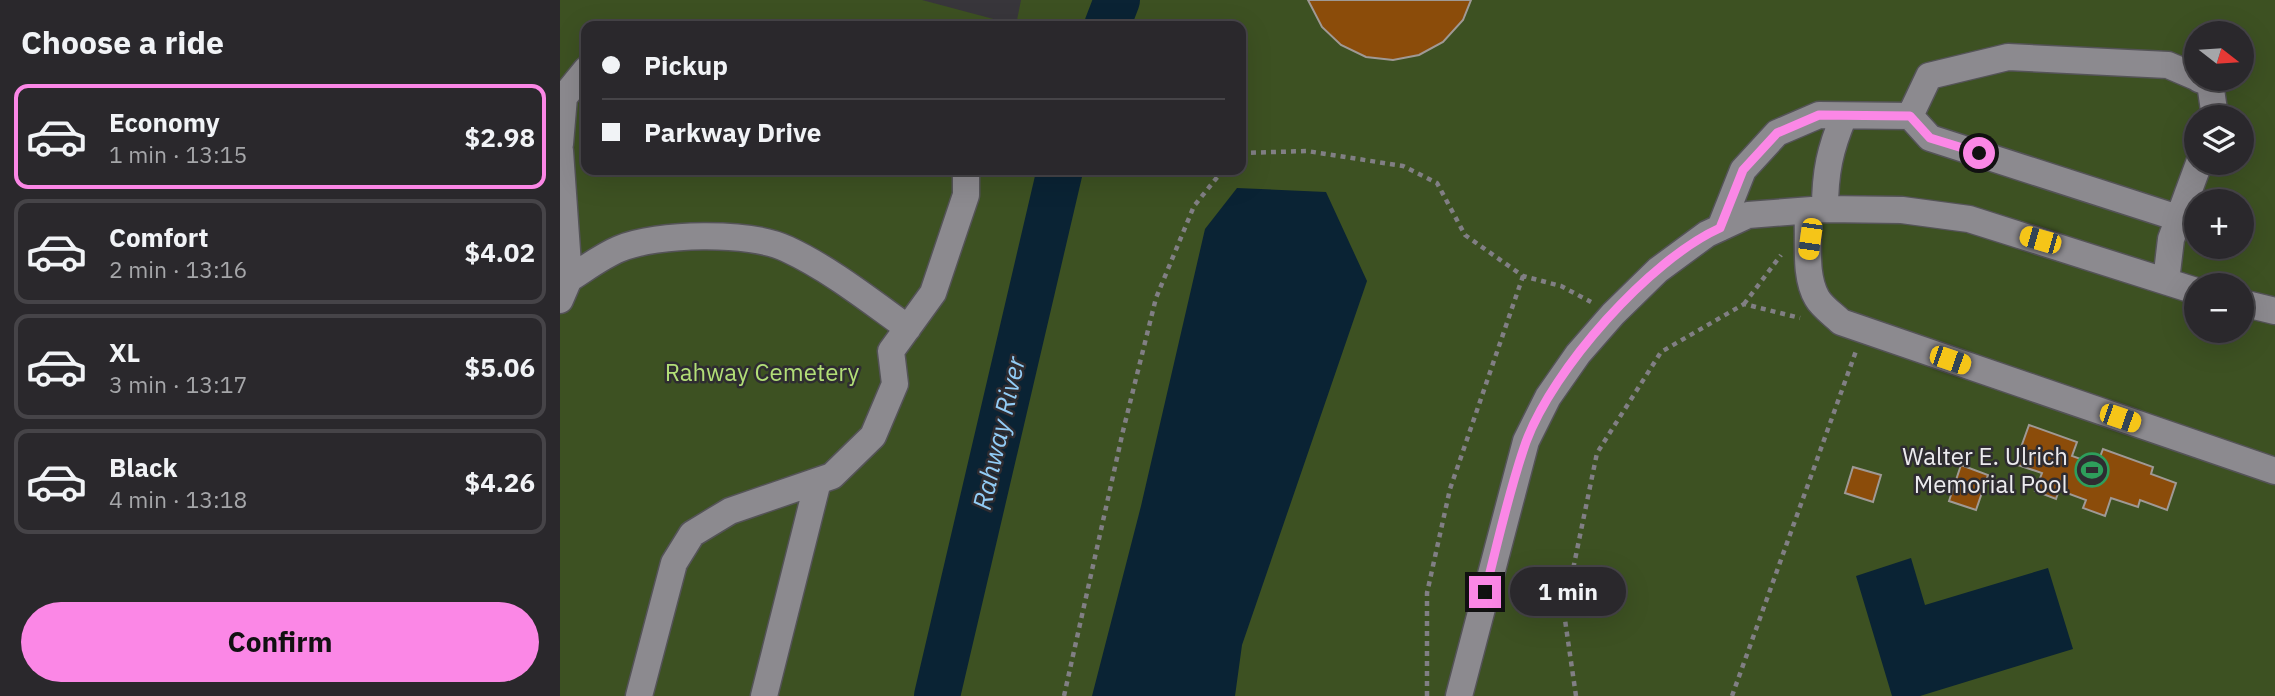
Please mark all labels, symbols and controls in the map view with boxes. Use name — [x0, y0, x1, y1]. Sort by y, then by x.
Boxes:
text: Choose a ride — [21, 21, 224, 63]
north arrow — [2184, 21, 2254, 91]
map controls — [2184, 21, 2254, 343]
text: Pickup — [644, 48, 728, 82]
icon: car — [25, 105, 88, 168]
text: Economy — [109, 105, 220, 139]
button: layers — [2184, 105, 2254, 175]
text: Parkway Drive — [644, 115, 821, 149]
text: $2.98 — [465, 120, 535, 154]
route start — [1963, 137, 1995, 169]
text: 1 min · 13:15 — [109, 139, 247, 169]
button: + — [2184, 189, 2254, 259]
car — [1797, 217, 1824, 261]
icon: car — [25, 220, 88, 283]
text: Comfort — [109, 220, 208, 254]
car — [2017, 224, 2064, 256]
text: $4.02 — [465, 235, 535, 269]
text: 2 min · 13:16 — [109, 254, 247, 284]
button: − — [2184, 273, 2254, 343]
icon: car — [25, 335, 88, 398]
text: XL — [109, 335, 140, 369]
car — [1927, 343, 1974, 377]
text: $5.06 — [465, 350, 535, 384]
water label: Rahway River — [964, 352, 1032, 513]
park label: Rahway Cemetery — [665, 356, 859, 388]
text: 3 min · 13:17 — [109, 369, 247, 399]
car — [2097, 401, 2144, 435]
place label: Walter E. Ulrich Memorial Pool — [1902, 440, 2068, 500]
icon: car — [25, 450, 88, 513]
text: Black — [109, 450, 177, 484]
sports icon: Walter E. Ulrich Memorial Pool — [2073, 451, 2111, 489]
text: $4.26 — [465, 465, 535, 499]
text: 4 min · 13:18 — [109, 484, 247, 514]
callout: 1 min — [1510, 568, 1625, 616]
route end — [1469, 576, 1501, 608]
text: 1 min — [1538, 576, 1598, 606]
button: Confirm — [21, 602, 539, 682]

